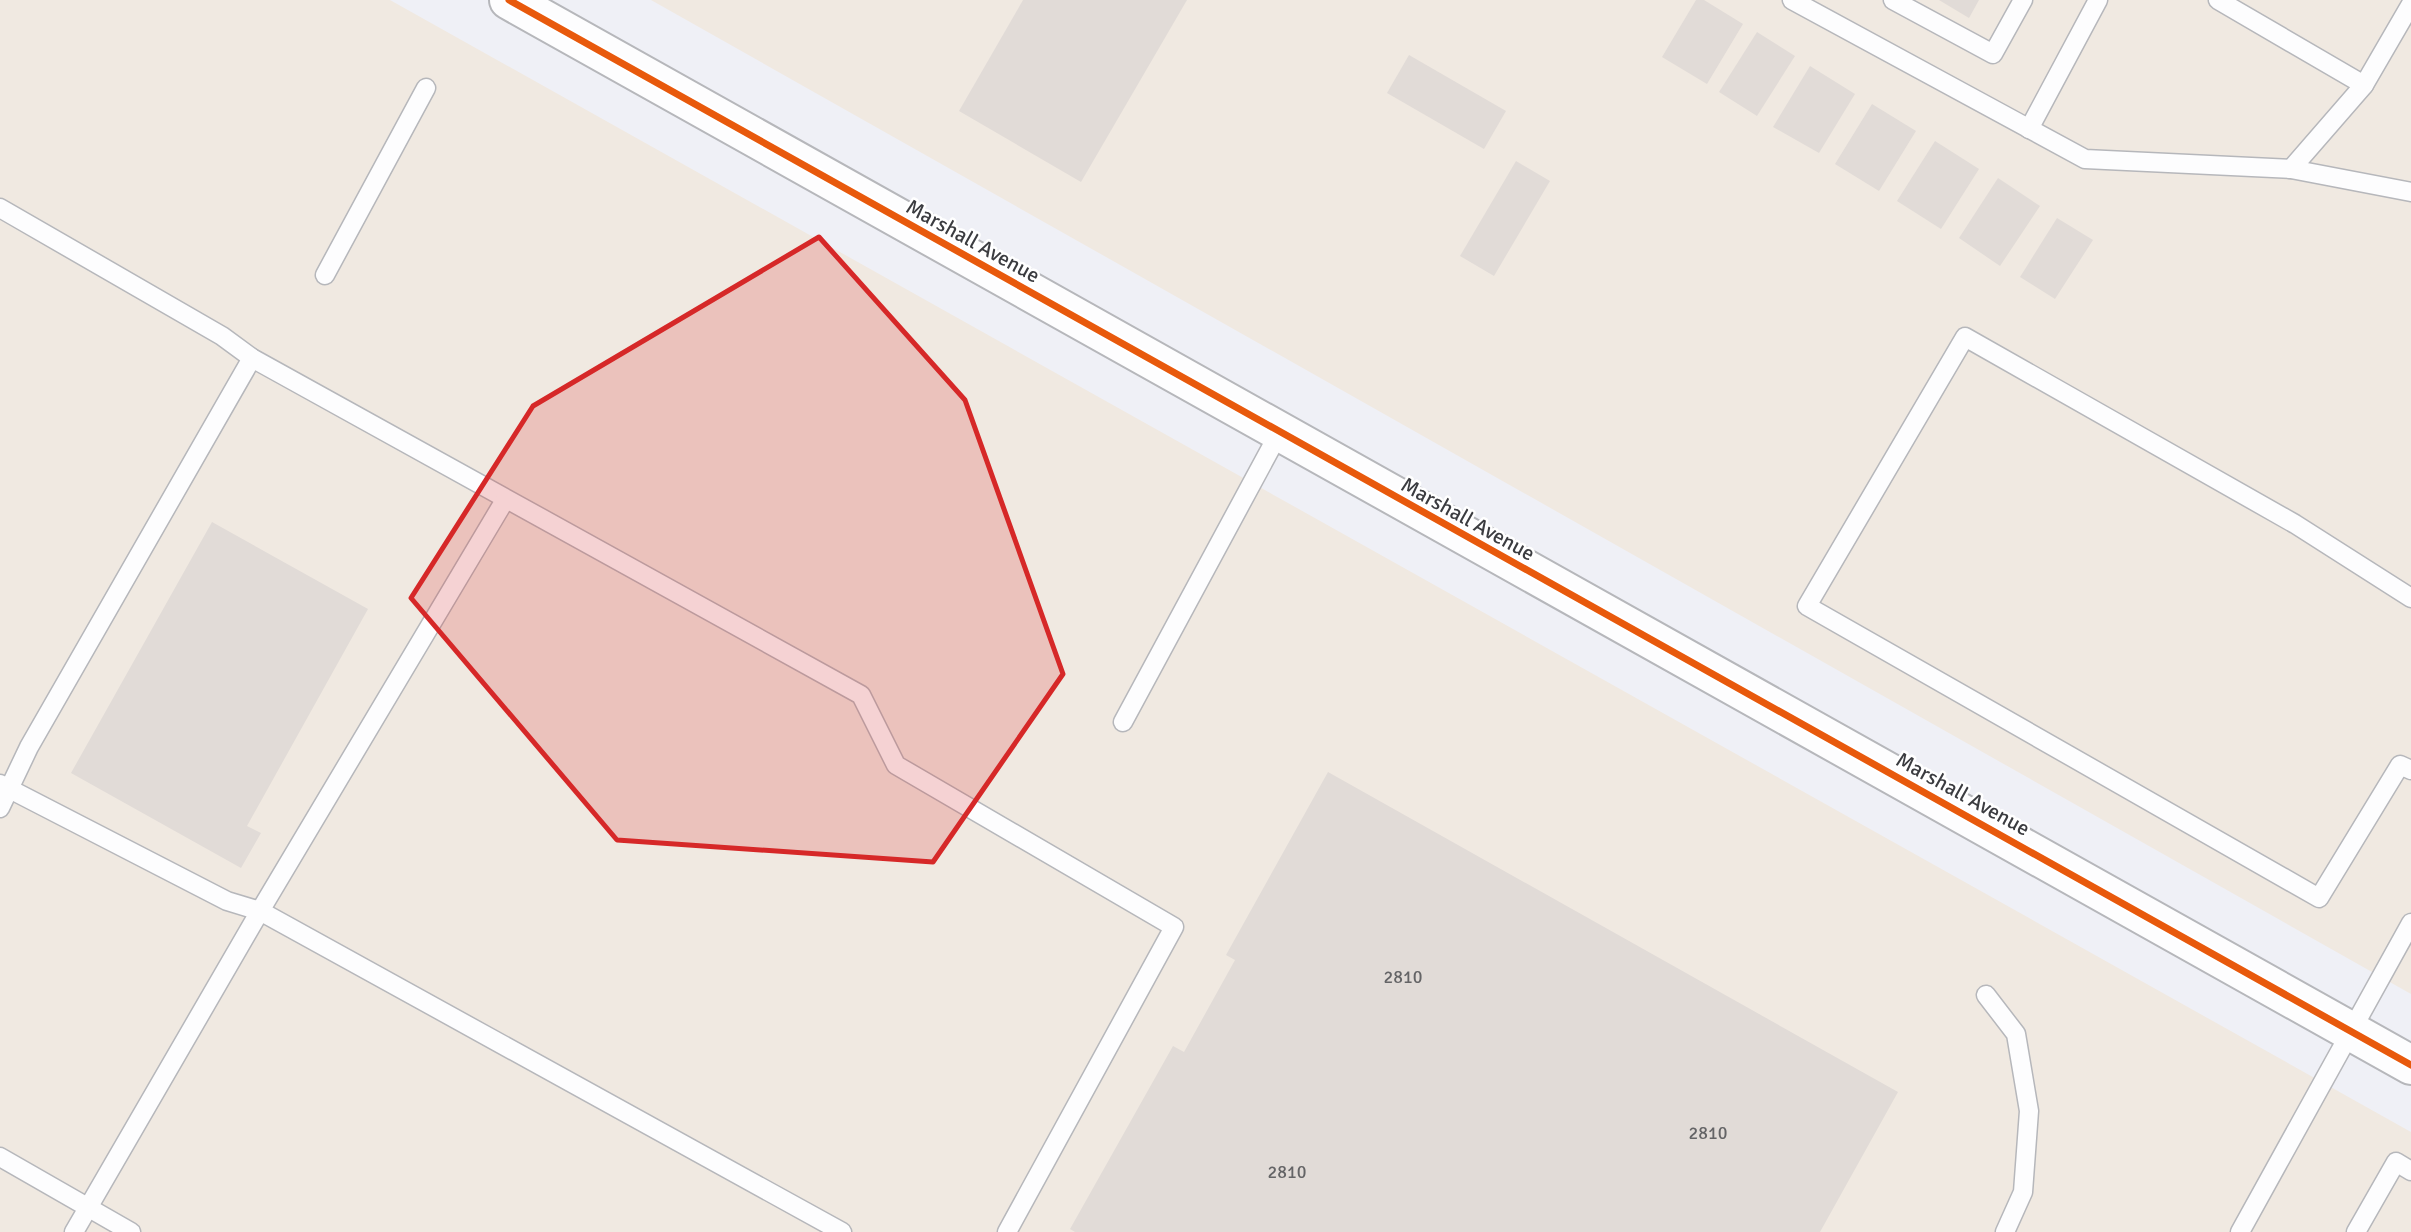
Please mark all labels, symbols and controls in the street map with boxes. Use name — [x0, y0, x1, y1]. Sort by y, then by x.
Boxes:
street label: Marshall Avenue — [902, 194, 1044, 288]
street label: Marshall Avenue — [1397, 472, 1539, 566]
street label: Marshall Avenue — [1892, 747, 2034, 841]
house number: 2810 — [1384, 966, 1422, 988]
house number: 2810 — [1689, 1122, 1727, 1144]
house number: 2810 — [1268, 1161, 1306, 1183]

